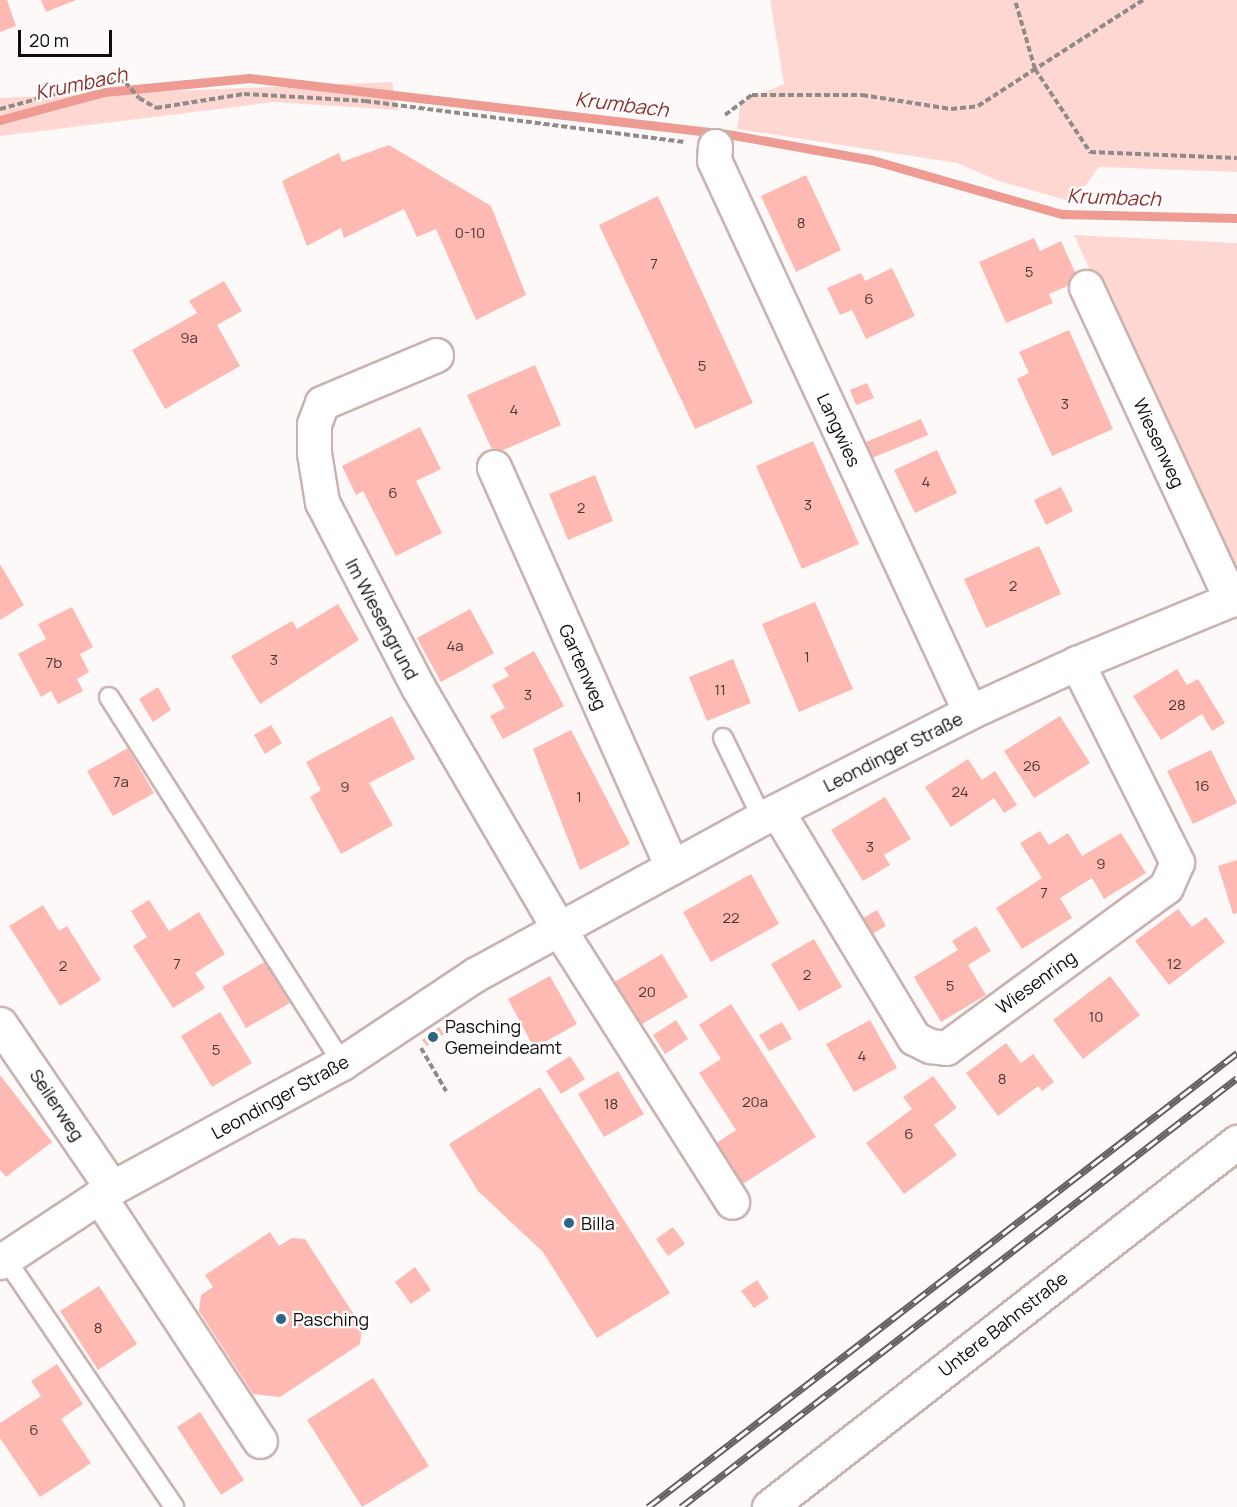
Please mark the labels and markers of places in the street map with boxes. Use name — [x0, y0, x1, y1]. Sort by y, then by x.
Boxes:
place label: Pasching Gemeindeamt — [445, 1016, 562, 1058]
marker: Pasching Gemeindeamt — [426, 1030, 440, 1044]
place label: Billa — [581, 1212, 615, 1234]
marker: Billa — [562, 1216, 576, 1230]
place label: Pasching — [293, 1308, 369, 1330]
marker: Pasching — [274, 1312, 288, 1326]

